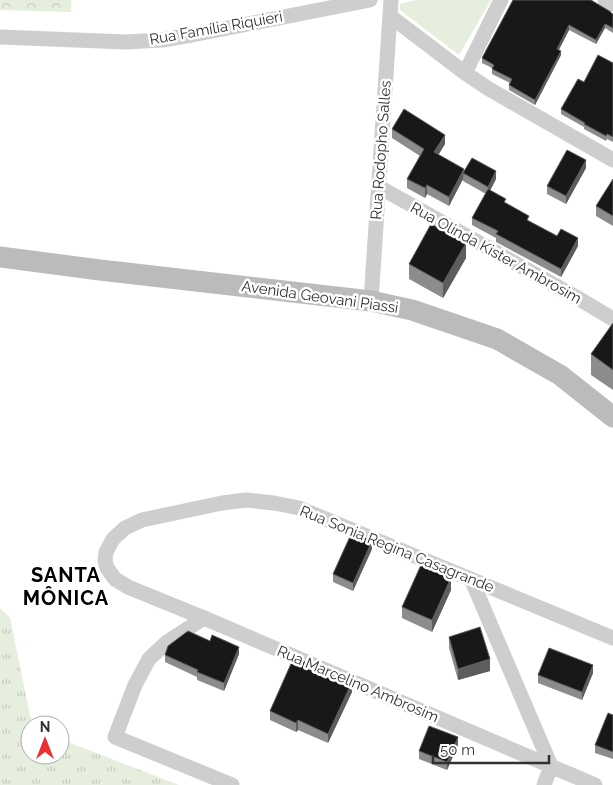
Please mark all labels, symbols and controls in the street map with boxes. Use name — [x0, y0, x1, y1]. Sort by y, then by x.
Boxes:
street label: Rua Família Riquieri — [148, 7, 284, 49]
street label: Rua Rodopho Salles — [367, 80, 395, 220]
street label: Rua Olinda Kister Ambrosim — [407, 198, 585, 308]
street label: Avenida Geovani Piassi — [240, 277, 400, 317]
street label: Rua Sonia Regina Casagrande — [297, 502, 497, 596]
district label: SANTA MÔNICA — [23, 563, 109, 610]
street label: Rua Marcelino Ambrosim — [275, 642, 441, 726]
north arrow — [20, 715, 70, 765]
text: N — [40, 719, 50, 735]
scale bar — [433, 732, 549, 764]
text: 50 m — [440, 741, 475, 759]

